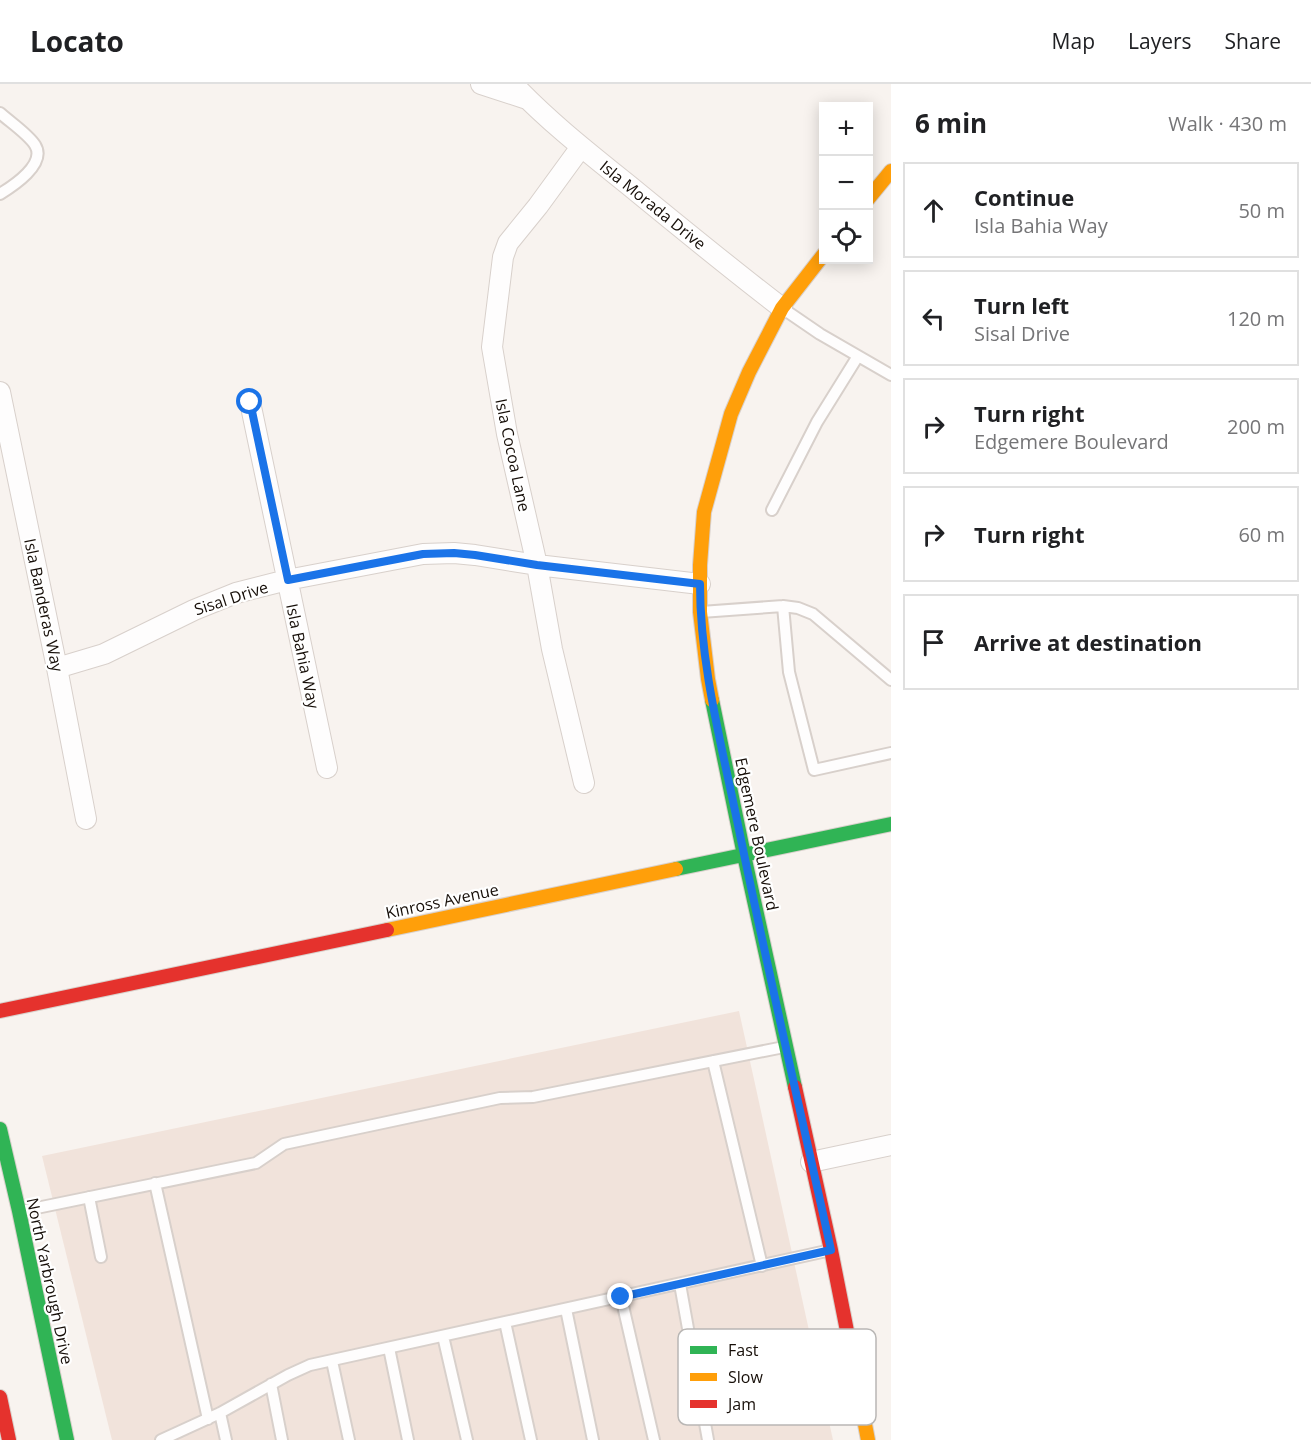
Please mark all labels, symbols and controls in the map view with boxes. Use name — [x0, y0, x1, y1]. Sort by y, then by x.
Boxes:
text: Locato — [30, 22, 124, 60]
text: Map — [1052, 27, 1095, 55]
text: Layers — [1128, 27, 1192, 55]
text: Share — [1225, 27, 1281, 55]
map controls — [819, 102, 873, 264]
button: + — [819, 102, 873, 156]
text: 6 min — [915, 105, 987, 141]
text: Walk · 430 m — [1168, 110, 1287, 137]
street label: Isla Morada Drive — [595, 155, 711, 255]
button: − — [819, 156, 873, 210]
text: Continue — [974, 182, 1074, 212]
icon: ahead — [917, 194, 950, 227]
text: 50 m — [1238, 197, 1285, 224]
button: locate — [819, 210, 873, 264]
text: Isla Bahia Way — [974, 212, 1108, 239]
text: Turn left — [974, 290, 1069, 320]
icon: left — [917, 302, 950, 335]
text: 120 m — [1227, 305, 1285, 332]
text: Sisal Drive — [974, 320, 1070, 347]
route start — [236, 388, 262, 414]
street label: Isla Cocoa Lane — [490, 396, 536, 514]
text: Turn right — [974, 398, 1085, 428]
icon: right — [917, 410, 950, 443]
text: 200 m — [1227, 413, 1285, 440]
text: Edgemere Boulevard — [974, 428, 1169, 455]
icon: right — [917, 518, 950, 551]
text: Turn right — [974, 519, 1085, 549]
text: 60 m — [1238, 521, 1285, 548]
street label: Isla Banderas Way — [19, 536, 69, 675]
street label: Sisal Drive — [191, 576, 271, 620]
street label: Isla Bahia Way — [281, 601, 325, 712]
icon: arrive — [917, 626, 950, 659]
text: Arrive at destination — [974, 627, 1202, 657]
street label: Edgemere Boulevard — [730, 755, 784, 913]
street label: Kinross Avenue — [384, 878, 501, 924]
street label: North Yarbrough Drive — [22, 1196, 78, 1366]
route end — [607, 1283, 633, 1309]
legend — [678, 1329, 876, 1425]
text: Fast — [728, 1339, 759, 1361]
text: Slow — [728, 1366, 763, 1388]
text: Jam — [726, 1393, 756, 1415]

